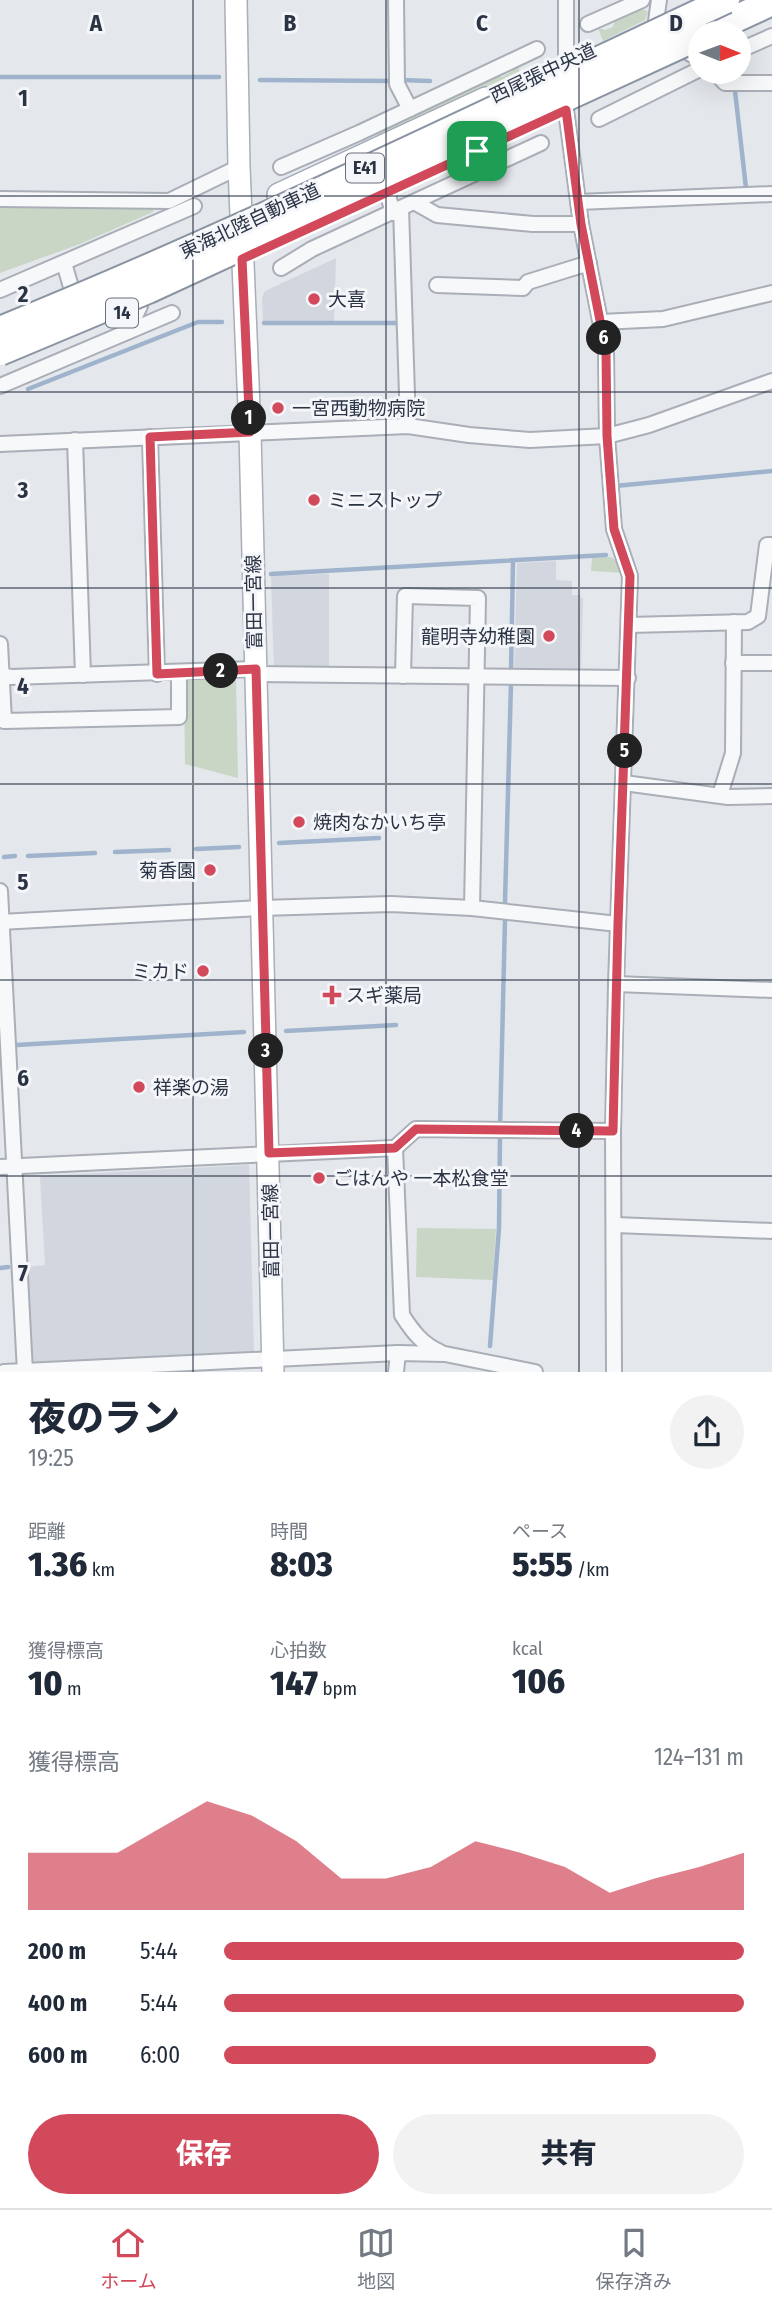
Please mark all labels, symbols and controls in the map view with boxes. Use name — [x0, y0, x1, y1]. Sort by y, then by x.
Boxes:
text: A — [89, 9, 103, 37]
text: B — [284, 9, 297, 37]
text: C — [476, 9, 488, 37]
text: D — [669, 9, 683, 37]
north arrow — [688, 21, 751, 84]
map controls — [688, 21, 751, 84]
street label: 西尾張中央道 — [486, 38, 600, 108]
text: 1 — [18, 84, 28, 112]
pin — [447, 121, 507, 181]
icon: arrive — [458, 132, 496, 170]
road number: E41 — [346, 154, 384, 182]
street label: 東海北陸自動車道 — [176, 178, 324, 264]
text: 2 — [17, 280, 29, 308]
place label: 大喜 — [328, 288, 366, 311]
marker: 大喜 — [306, 291, 322, 307]
road number: 14 — [106, 298, 138, 328]
pin: 6 — [586, 320, 622, 356]
text: 6 — [599, 326, 608, 349]
place label: 一宮西動物病院 — [292, 397, 425, 420]
pin: 1 — [232, 400, 266, 436]
marker: 一宮西動物病院 — [270, 400, 286, 416]
text: 1 — [244, 406, 253, 429]
text: 3 — [17, 476, 29, 504]
place label: ミニストップ — [328, 489, 442, 512]
marker: ミニストップ — [306, 492, 322, 508]
street label: 富田一宮線 — [242, 554, 266, 650]
place label: 龍明寺幼稚園 — [421, 625, 535, 648]
marker: 龍明寺幼稚園 — [541, 628, 557, 644]
pin: 2 — [204, 654, 238, 688]
text: 2 — [216, 659, 225, 682]
text: 4 — [17, 672, 29, 700]
pin: 5 — [608, 734, 642, 768]
text: 5 — [620, 739, 629, 762]
place label: 焼肉なかいち亭 — [313, 811, 446, 834]
marker: 焼肉なかいち亭 — [291, 814, 307, 830]
place label: 菊香園 — [139, 859, 196, 882]
marker: 菊香園 — [202, 862, 218, 878]
text: 5 — [17, 868, 29, 896]
place label: ミカド — [132, 960, 189, 983]
marker: ミカド — [195, 963, 211, 979]
place label: スギ薬局 — [346, 984, 422, 1007]
marker: スギ薬局 — [324, 987, 340, 1003]
pin: 3 — [248, 1034, 284, 1068]
text: 3 — [261, 1039, 270, 1062]
text: 6 — [17, 1064, 29, 1092]
place label: 祥楽の湯 — [153, 1076, 229, 1099]
marker: 祥楽の湯 — [131, 1079, 147, 1095]
pin: 4 — [560, 1114, 594, 1148]
text: 4 — [572, 1119, 581, 1142]
place label: ごはんや 一本松食堂 — [333, 1167, 508, 1190]
marker: ごはんや 一本松食堂 — [311, 1170, 327, 1186]
street label: 富田一宮線 — [259, 1183, 283, 1279]
text: 7 — [18, 1259, 28, 1287]
text: 夜のラン — [28, 1395, 180, 1441]
button: share — [670, 1395, 744, 1469]
text: 19:25 — [28, 1444, 74, 1472]
text: 距離 — [28, 1520, 66, 1543]
text: 時間 — [270, 1520, 308, 1543]
text: ペース — [512, 1520, 568, 1543]
text: 1.36 — [28, 1543, 87, 1585]
text: 8:03 — [270, 1543, 333, 1585]
text: 5:55 — [512, 1543, 573, 1585]
text: km — [87, 1558, 115, 1581]
text: /km — [573, 1558, 610, 1581]
text: kcal — [512, 1637, 543, 1660]
text: 獲得標高 — [28, 1639, 104, 1662]
text: 心拍数 — [270, 1639, 327, 1662]
text: 106 — [512, 1660, 565, 1702]
text: 10 — [28, 1662, 63, 1704]
text: 147 — [270, 1662, 318, 1704]
text: m — [63, 1677, 82, 1700]
text: bpm — [318, 1677, 357, 1700]
text: 124–131 m — [654, 1743, 744, 1771]
text: 獲得標高 — [28, 1748, 120, 1776]
text: 200 m — [28, 1937, 86, 1965]
text: 5:44 — [140, 1937, 178, 1965]
text: 400 m — [28, 1989, 87, 2017]
text: 5:44 — [140, 1989, 178, 2017]
text: 600 m — [28, 2041, 87, 2069]
text: 6:00 — [140, 2041, 180, 2069]
button: 保存 — [28, 2114, 379, 2194]
button: 共有 — [393, 2114, 744, 2194]
tab: ホーム — [100, 2224, 157, 2293]
tab: 地図 — [357, 2224, 395, 2293]
tab: 保存済み — [596, 2224, 672, 2293]

